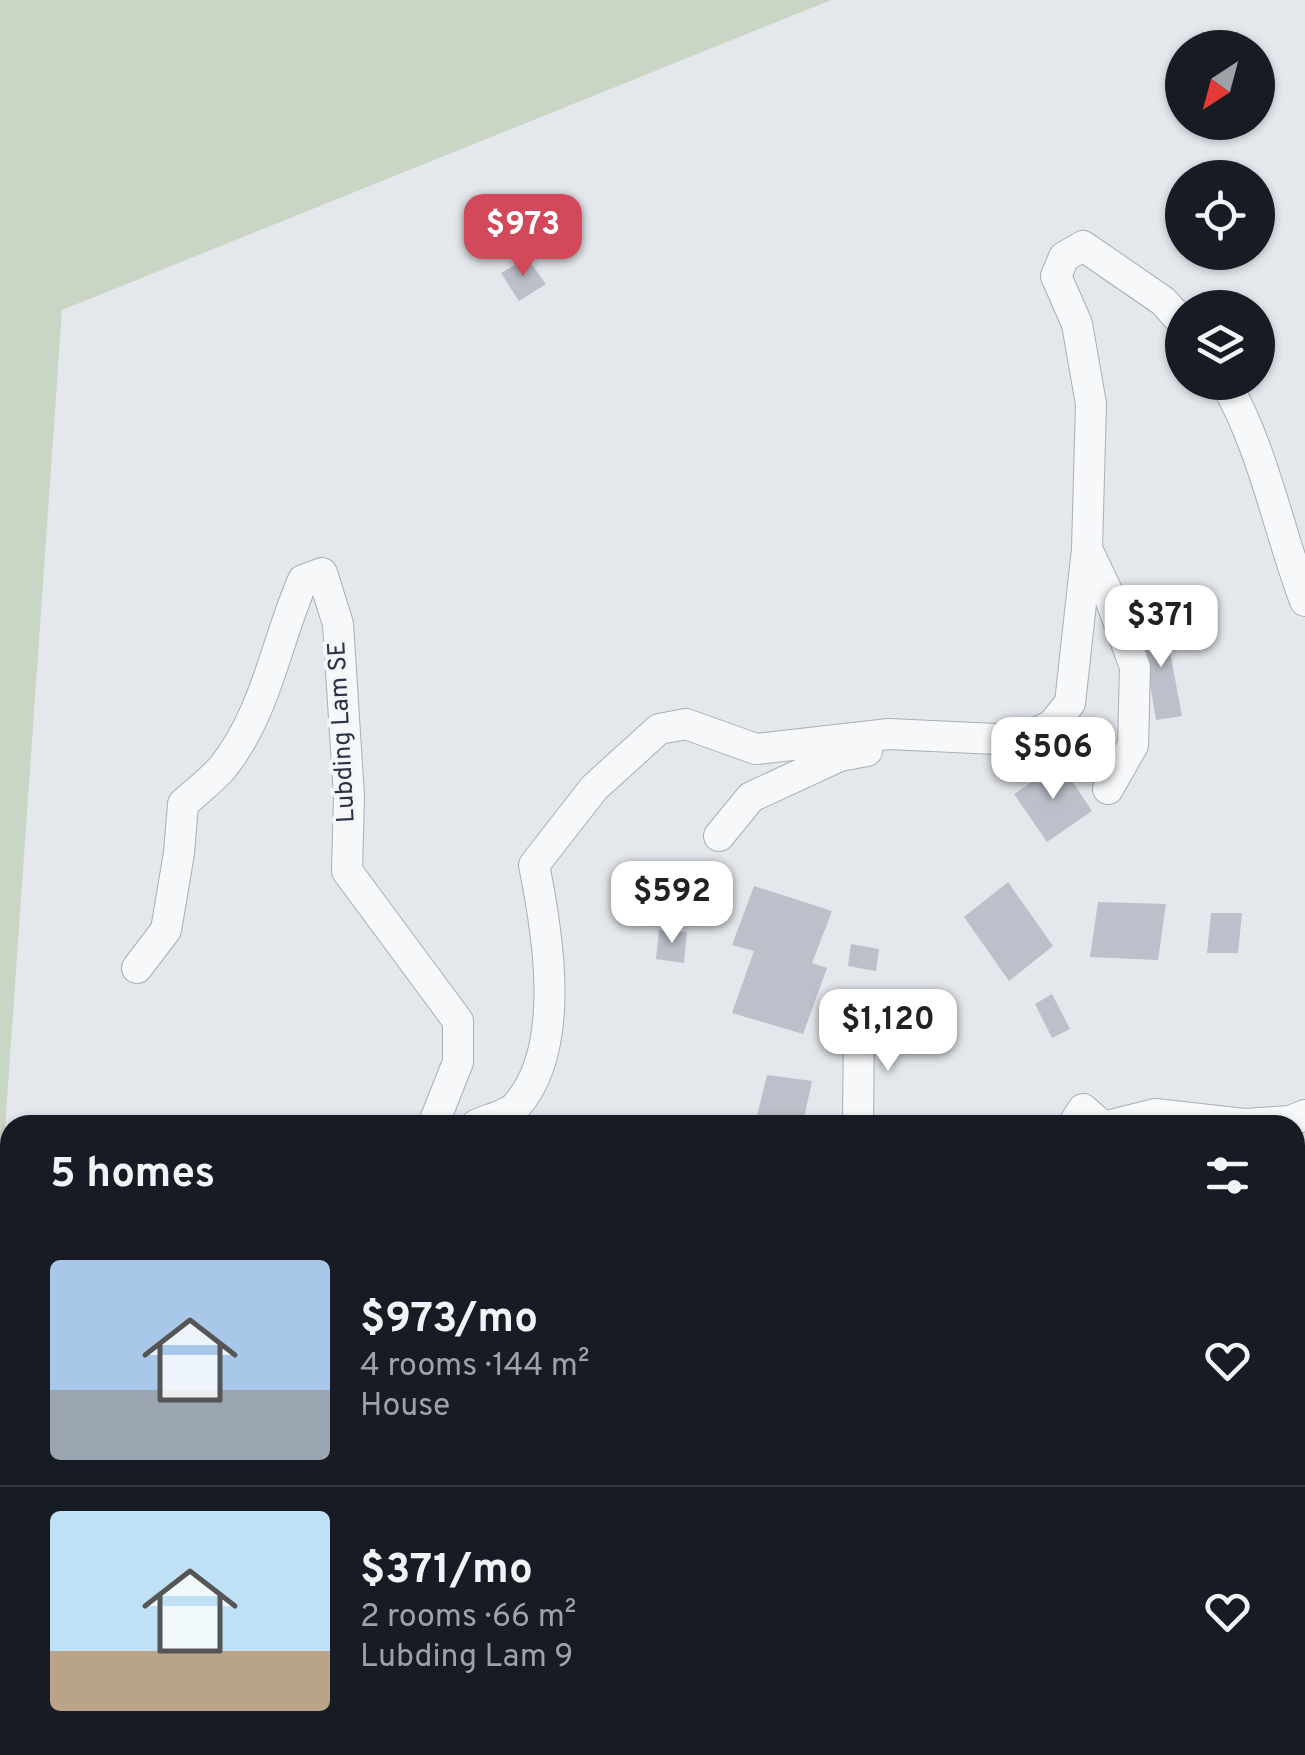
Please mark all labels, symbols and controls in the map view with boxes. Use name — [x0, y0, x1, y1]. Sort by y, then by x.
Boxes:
north arrow — [1165, 30, 1275, 140]
map controls — [1165, 30, 1275, 400]
button: locate — [1165, 160, 1275, 270]
pin: $973 — [464, 194, 582, 279]
text: $973 — [486, 206, 560, 246]
button: layers — [1165, 290, 1275, 400]
pin: $371 — [1102, 585, 1220, 670]
text: $371 — [1127, 597, 1195, 637]
street label: Lubding Lam SE — [322, 640, 364, 824]
pin: $506 — [994, 717, 1112, 802]
text: $506 — [1013, 729, 1093, 769]
pin: $592 — [613, 861, 731, 946]
text: $592 — [633, 873, 711, 913]
pin: $1,120 — [807, 989, 969, 1074]
text: $1,120 — [841, 1001, 935, 1041]
icon: filters — [1200, 1148, 1255, 1203]
text: 5 homes — [50, 1149, 215, 1202]
text: $973/mo — [360, 1294, 538, 1347]
icon: home — [130, 1300, 250, 1420]
icon: heart — [1200, 1333, 1255, 1388]
text: 4 rooms · 144 m² — [360, 1347, 590, 1387]
text: House — [360, 1387, 450, 1427]
text: $371/mo — [360, 1545, 533, 1598]
icon: home — [130, 1551, 250, 1671]
icon: heart — [1200, 1584, 1255, 1639]
text: 2 rooms · 66 m² — [360, 1598, 576, 1638]
text: Lubding Lam 9 — [360, 1638, 573, 1678]

